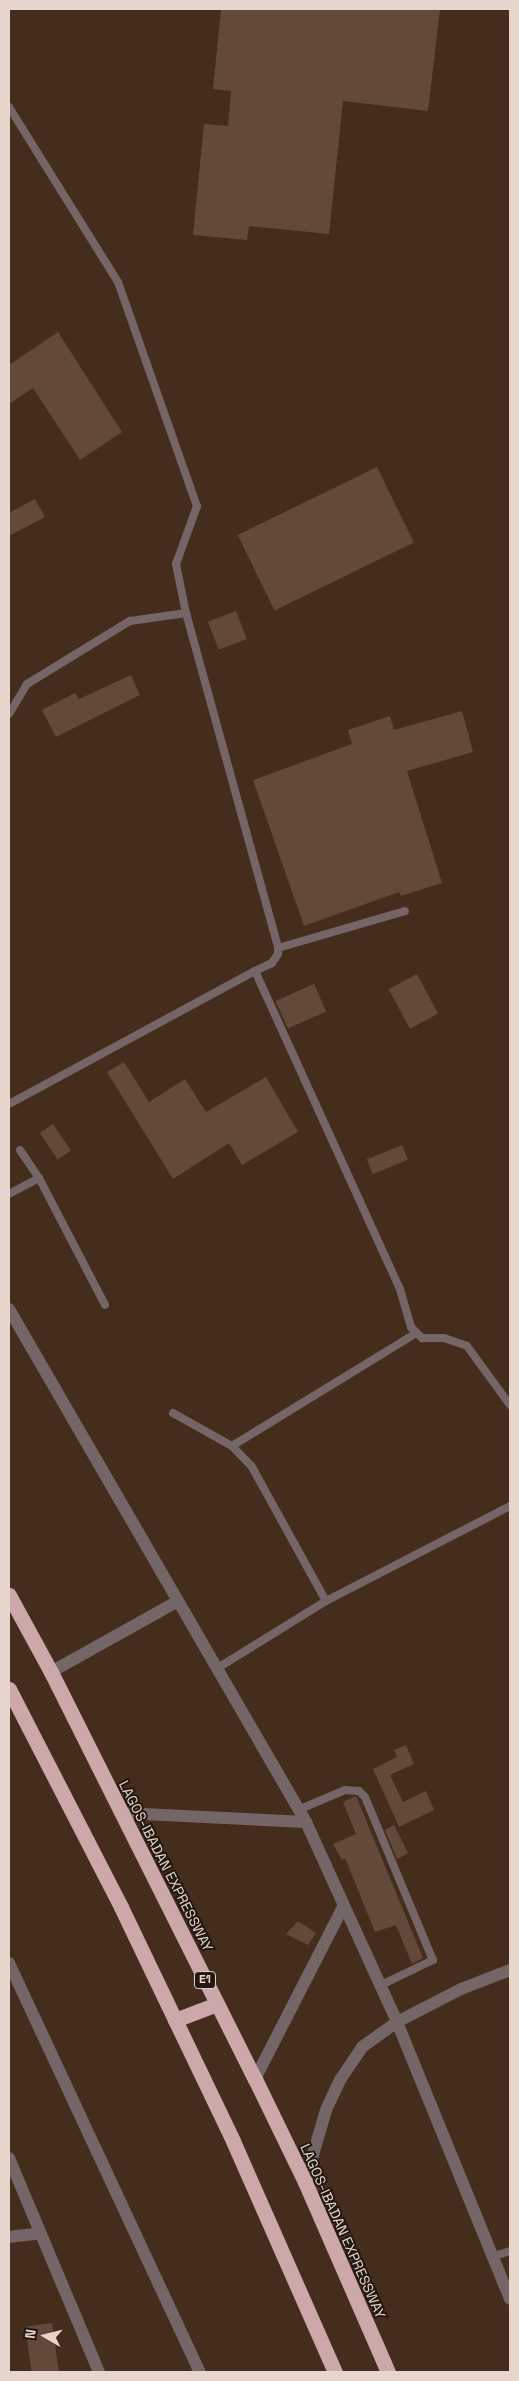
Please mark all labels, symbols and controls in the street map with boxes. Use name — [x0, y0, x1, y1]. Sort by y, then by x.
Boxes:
street label: LAGOS-IBADAN EXPRESSWAY — [116, 1778, 216, 1954]
road number: E1 — [194, 1970, 216, 1990]
street label: LAGOS-IBADAN EXPRESSWAY — [297, 2141, 389, 2321]
north arrow — [20, 2311, 70, 2361]
text: N — [21, 2328, 40, 2340]

